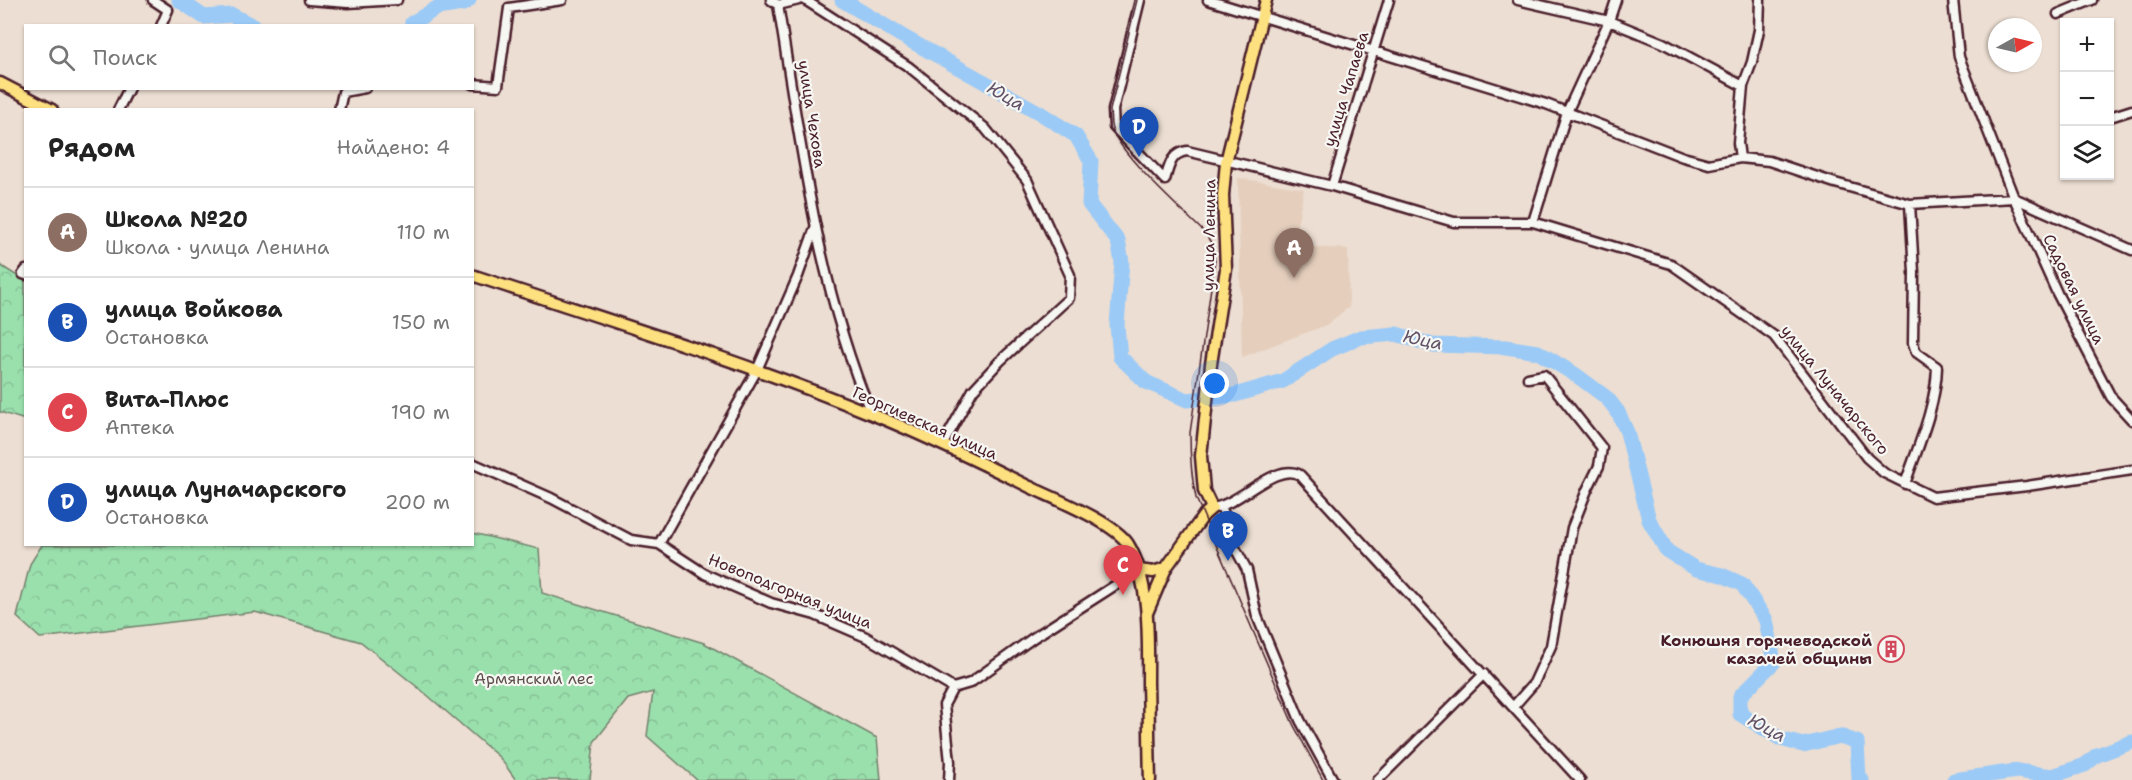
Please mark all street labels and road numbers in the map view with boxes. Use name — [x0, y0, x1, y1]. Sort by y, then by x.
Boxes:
street label: улица Чапаева — [1318, 29, 1374, 149]
street label: улица Чехова — [793, 59, 831, 169]
street label: улица Ленина — [1198, 179, 1220, 291]
street label: Садовая улица — [2038, 230, 2110, 348]
street label: улица Луначарского — [1776, 321, 1894, 459]
street label: Георгиевская улица — [849, 382, 1001, 464]
street label: Новоподгорная улица — [705, 549, 875, 633]

